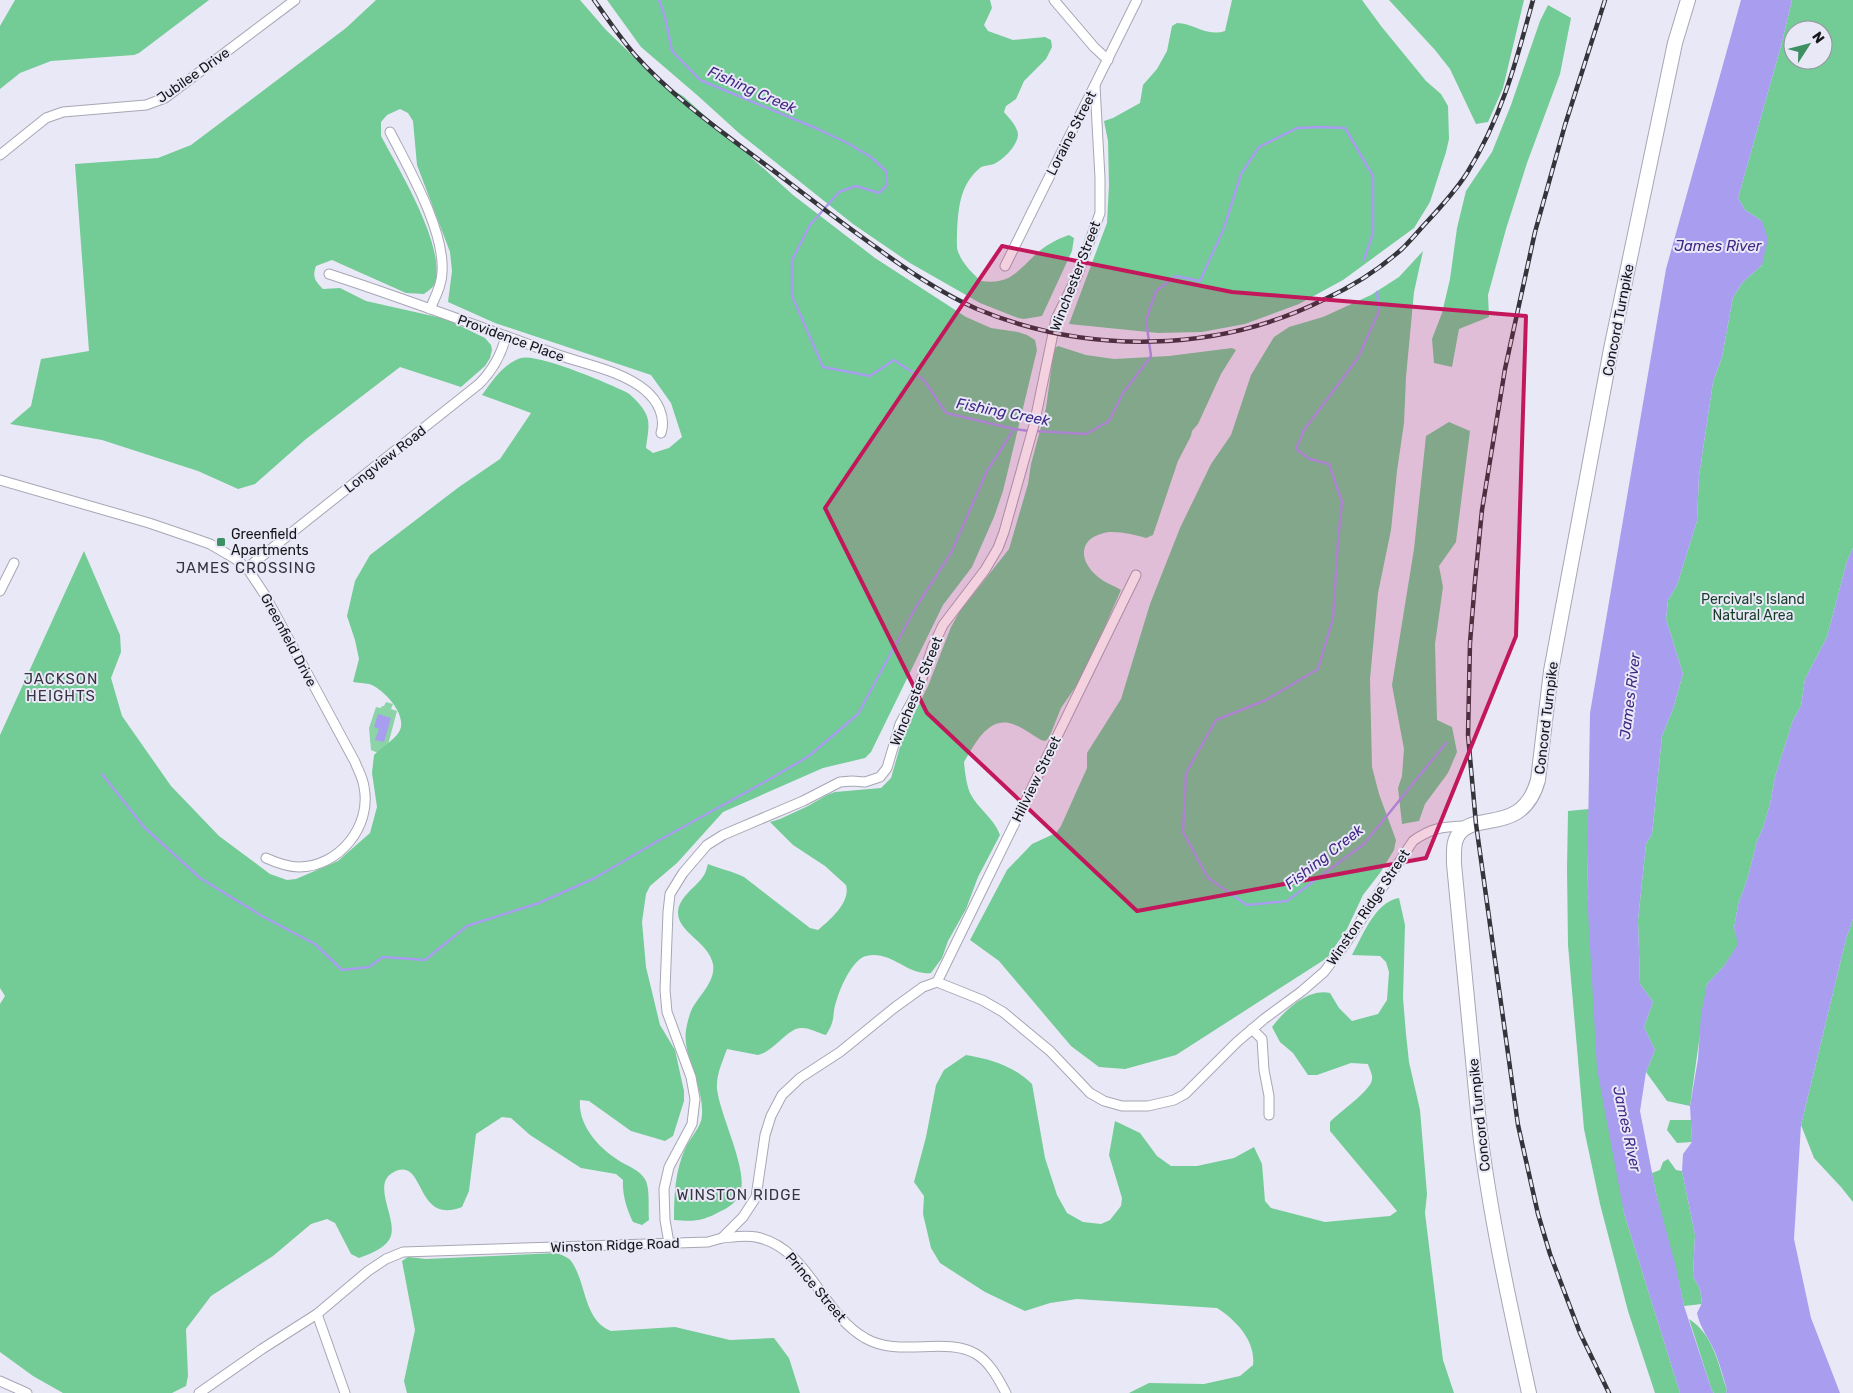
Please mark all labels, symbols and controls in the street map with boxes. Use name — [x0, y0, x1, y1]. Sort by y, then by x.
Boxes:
north arrow — [1783, 20, 1833, 70]
text: N — [1808, 29, 1828, 47]
street label: Jubilee Drive — [154, 44, 233, 107]
water label: Fishing Creek — [705, 63, 799, 118]
street label: Loraine Street — [1043, 88, 1100, 178]
street label: Winchester Street — [1047, 218, 1104, 334]
water label: James River — [1675, 237, 1763, 255]
street label: Concord Turnpike — [1599, 262, 1638, 378]
street label: Providence Place — [455, 311, 567, 366]
water label: Fishing Creek — [955, 394, 1051, 430]
street label: Longview Road — [341, 422, 430, 497]
place label: Greenfield Apartments — [231, 526, 309, 559]
marker: Greenfield Apartments — [215, 536, 227, 548]
district label: JAMES CROSSING — [176, 559, 316, 577]
street label: Greenfield Drive — [257, 591, 320, 690]
park label: Percival's Island Natural Area — [1701, 591, 1805, 624]
street label: Winchester Street — [887, 633, 946, 748]
water label: James River — [1616, 650, 1644, 740]
street label: Concord Turnpike — [1531, 660, 1562, 776]
district label: JACKSON HEIGHTS — [24, 670, 98, 705]
street label: Hillview Street — [1008, 733, 1065, 825]
water label: Fishing Creek — [1281, 821, 1367, 893]
street label: Winston Ridge Street — [1323, 845, 1414, 969]
street label: Concord Turnpike — [1465, 1057, 1494, 1172]
water label: James River — [1609, 1085, 1645, 1175]
district label: WINSTON RIDGE — [676, 1186, 802, 1204]
street label: Winston Ridge Road — [550, 1235, 680, 1256]
street label: Prince Street — [782, 1249, 850, 1326]

